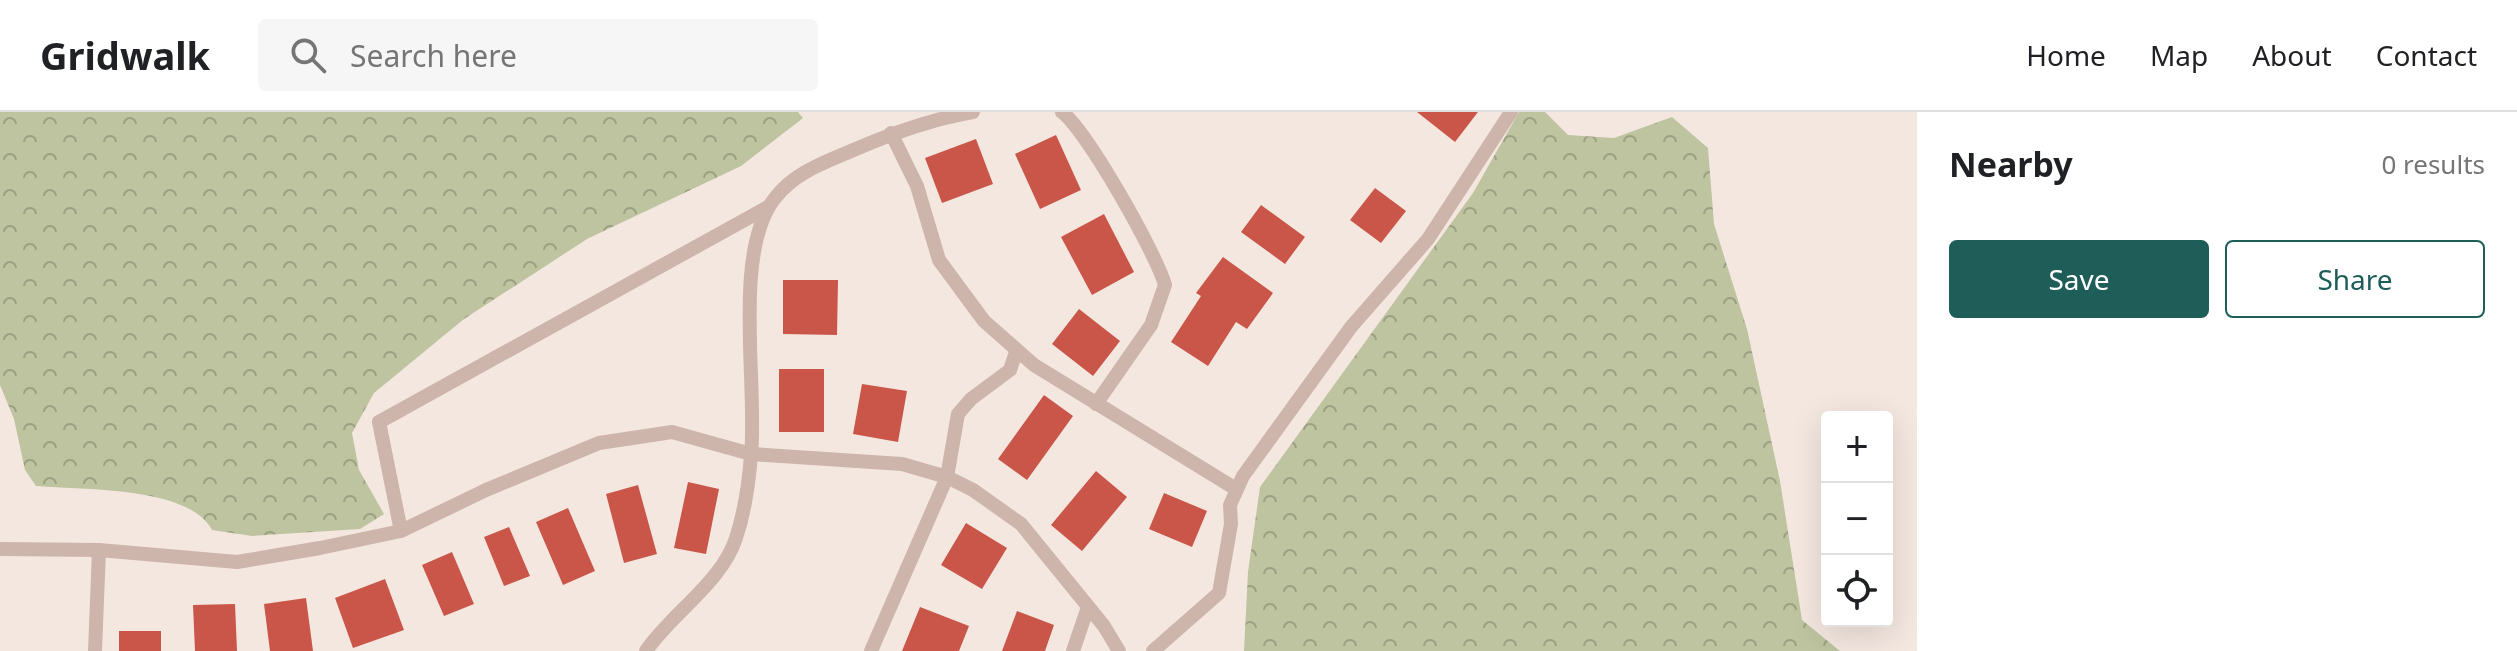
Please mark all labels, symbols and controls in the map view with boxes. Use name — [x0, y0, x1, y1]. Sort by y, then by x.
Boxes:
search box — [258, 19, 818, 91]
text: Gridwalk — [40, 29, 210, 81]
icon: search — [286, 33, 330, 77]
text: Search here — [350, 35, 517, 76]
text: Home — [2026, 36, 2106, 74]
text: Map — [2150, 36, 2208, 74]
text: About — [2252, 36, 2332, 74]
text: Contact — [2376, 36, 2477, 74]
text: Nearby — [1949, 141, 2073, 187]
text: 0 results — [2381, 146, 2485, 182]
button: Save — [1949, 240, 2209, 318]
button: Share — [2225, 240, 2485, 318]
map controls — [1821, 411, 1893, 627]
button: + — [1821, 411, 1893, 483]
button: − — [1821, 483, 1893, 555]
button: locate — [1821, 555, 1893, 627]

